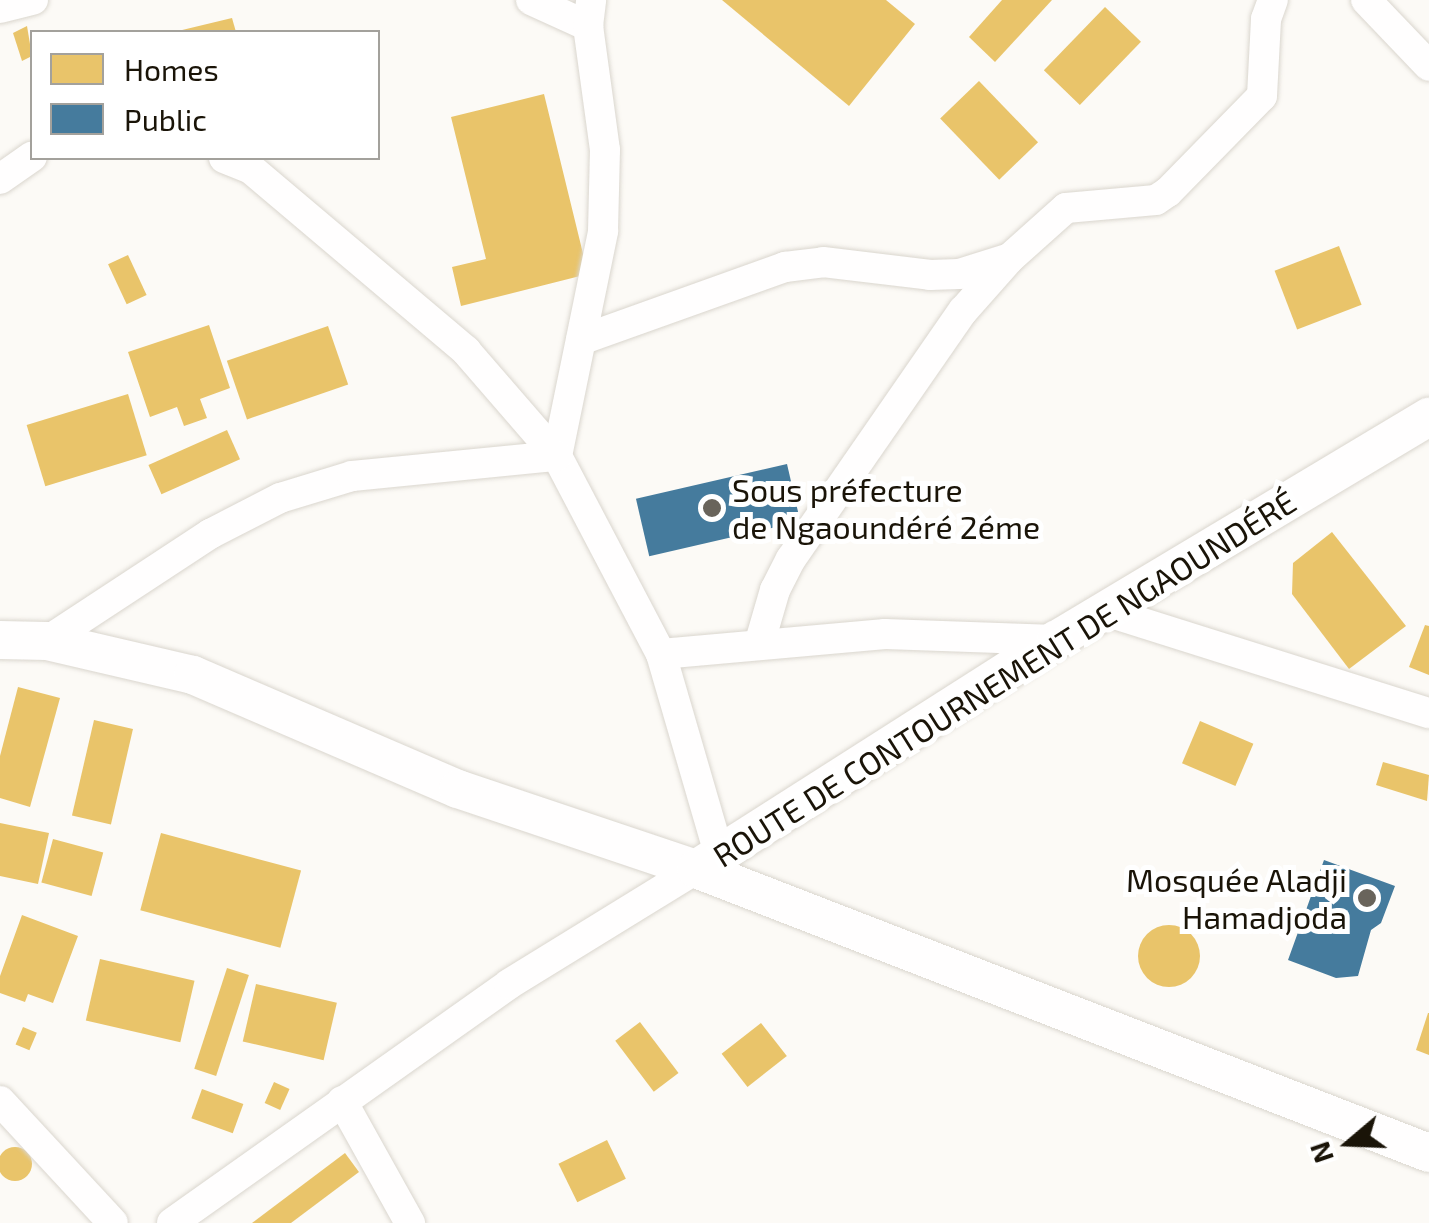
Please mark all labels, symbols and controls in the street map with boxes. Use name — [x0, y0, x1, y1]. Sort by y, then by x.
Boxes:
legend — [30, 30, 380, 160]
text: Homes — [124, 51, 219, 87]
text: Public — [124, 101, 207, 137]
place label: Sous préfecture de Ngaoundéré 2éme — [732, 471, 1040, 546]
street label: ROUTE DE CONTOURNEMENT DE NGAOUNDÉRÉ — [705, 481, 1303, 875]
marker: Sous préfecture de Ngaoundéré 2éme — [701, 497, 723, 519]
place label: Mosquée Aladji Hamadjoda — [1125, 861, 1347, 936]
marker: Mosquée Aladji Hamadjoda — [1356, 887, 1378, 909]
north arrow — [1299, 1093, 1399, 1193]
text: N — [1301, 1138, 1340, 1168]

